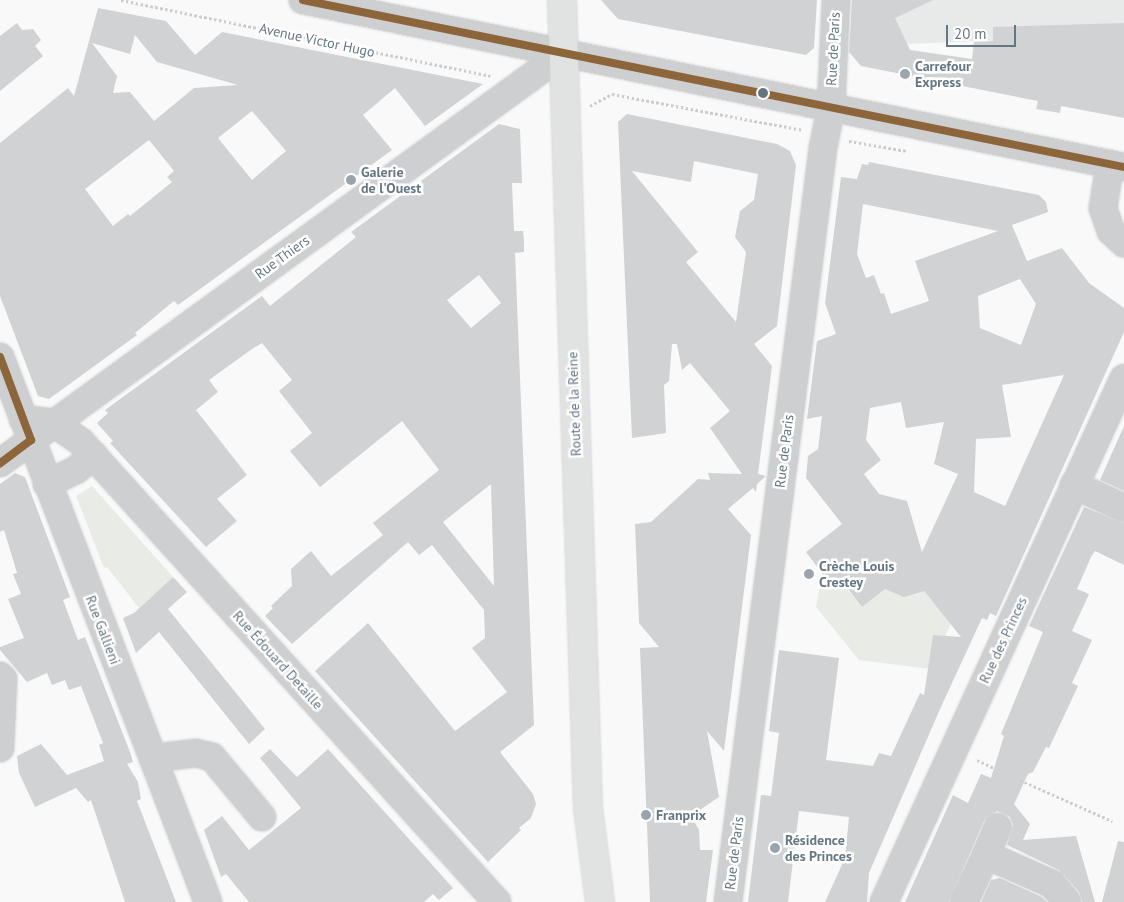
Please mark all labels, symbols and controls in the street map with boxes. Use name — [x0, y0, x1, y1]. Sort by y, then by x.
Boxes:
street label: Rue de Paris — [823, 12, 843, 86]
scale bar — [949, 15, 1019, 47]
street label: Avenue Victor Hugo — [258, 20, 376, 60]
text: 20 m — [954, 24, 987, 43]
place label: Carrefour Express — [915, 58, 971, 90]
marker: Carrefour Express — [899, 68, 911, 80]
unlabelled marker — [758, 88, 768, 98]
place label: Galerie de l'Ouest — [361, 164, 421, 196]
marker: Galerie de l'Ouest — [345, 174, 357, 186]
street label: Rue Thiers — [251, 232, 313, 282]
street label: Route de la Reine — [564, 351, 584, 457]
street label: Rue de Paris — [771, 413, 797, 489]
place label: Crèche Louis Crestey — [819, 558, 894, 590]
marker: Crèche Louis Crestey — [803, 568, 815, 580]
street label: Rue Gallieni — [82, 593, 124, 667]
street label: Rue des Princes — [976, 594, 1030, 686]
street label: Rue Édouard Detaille — [229, 607, 327, 713]
place label: Franprix — [656, 807, 706, 823]
marker: Franprix — [640, 809, 652, 821]
street label: Rue de Paris — [721, 815, 747, 891]
place label: Résidence des Princes — [785, 832, 852, 864]
marker: Résidence des Princes — [769, 842, 781, 854]

